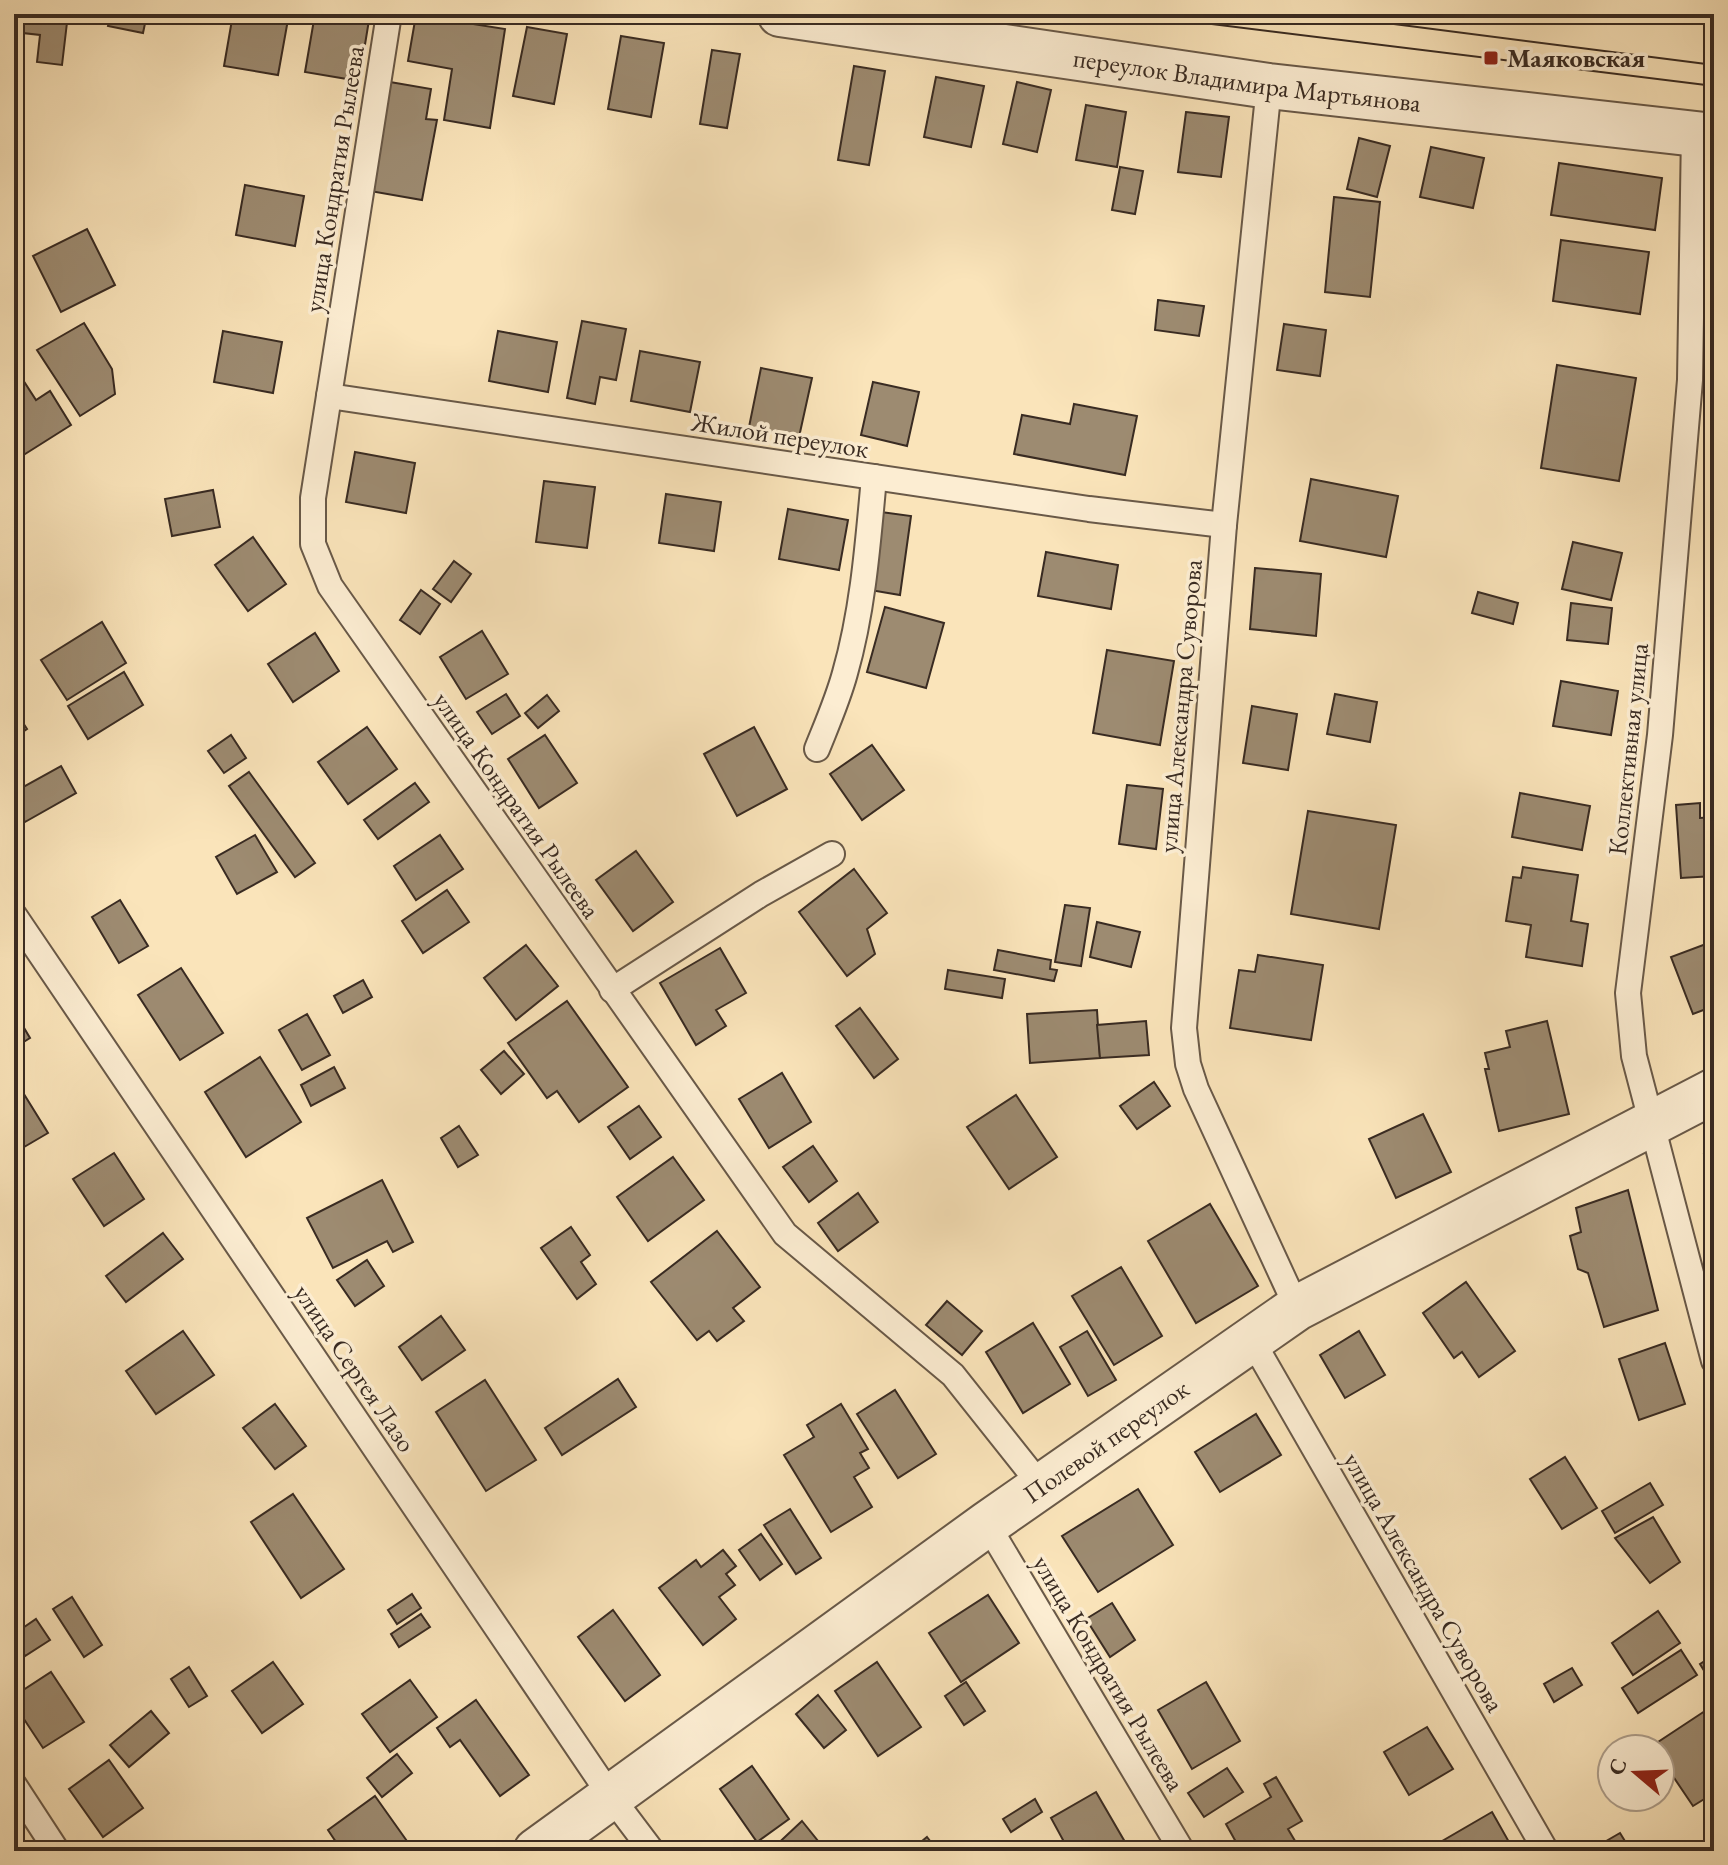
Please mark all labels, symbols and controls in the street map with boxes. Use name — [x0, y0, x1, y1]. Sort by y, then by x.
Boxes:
street label: переулок Владимира Мартьянова — [1071, 40, 1423, 120]
place label: Маяковская — [1507, 41, 1645, 75]
street label: улица Кондратия Рылеева — [296, 43, 372, 315]
marker: Маяковская — [1482, 49, 1500, 67]
street label: Жилой переулок — [688, 404, 872, 466]
street label: улица Александра Суворова — [1150, 557, 1210, 854]
street label: Коллективная улица — [1600, 641, 1656, 857]
street label: улица Кондратия Рылеева — [426, 685, 609, 926]
street label: улица Сергея Лазо — [286, 1277, 424, 1459]
street label: Полевой переулок — [1016, 1371, 1196, 1511]
street label: улица Александра Суворова — [1336, 1446, 1513, 1719]
street label: улица Кондратия Рылеева — [1025, 1549, 1193, 1798]
north arrow — [1596, 1733, 1676, 1813]
text: С — [1601, 1755, 1634, 1779]

